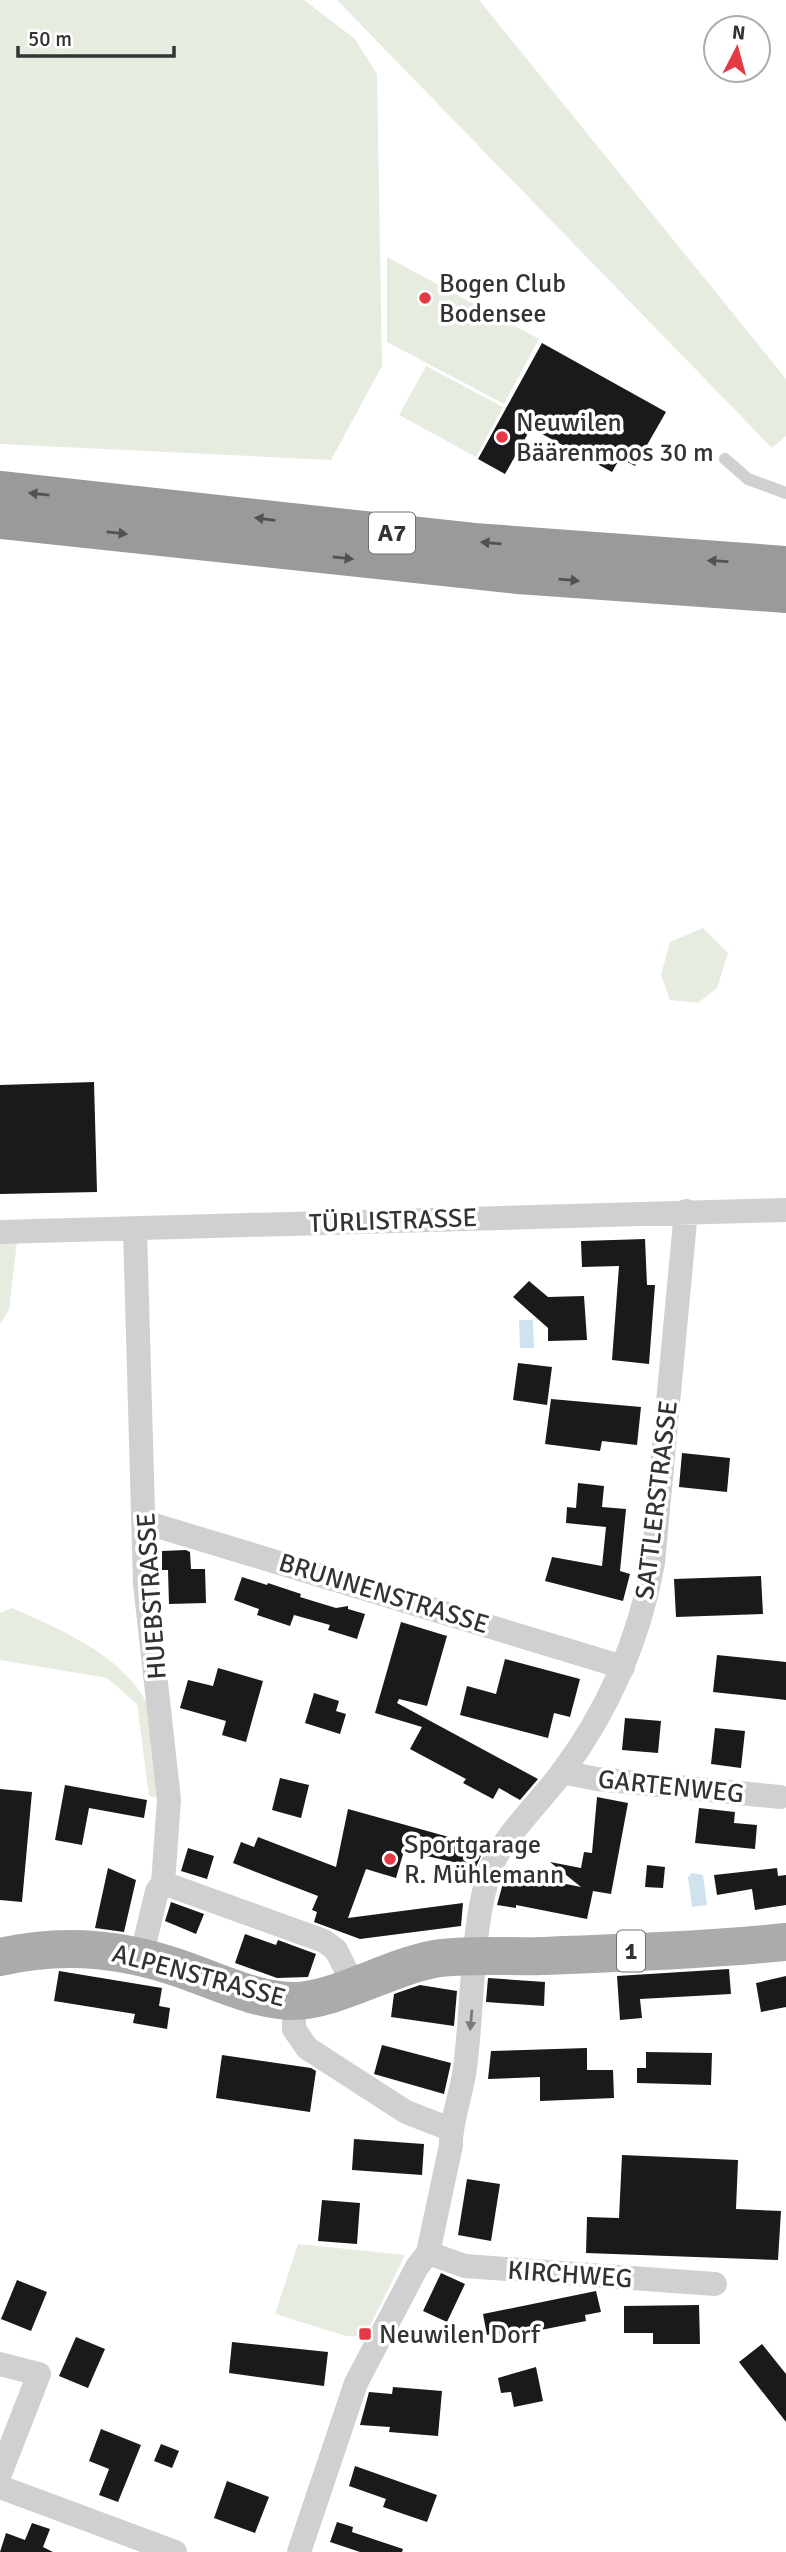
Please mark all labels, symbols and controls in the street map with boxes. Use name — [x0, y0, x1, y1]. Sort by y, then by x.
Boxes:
scale bar — [18, 14, 173, 58]
north arrow — [702, 14, 772, 84]
text: N — [731, 20, 746, 46]
text: 50 m — [28, 26, 72, 52]
place label: Bogen Club Bodensee — [439, 268, 566, 330]
marker: Bogen Club Bodensee — [417, 290, 433, 306]
place label: Neuwilen Bäärenmoos 30 m — [516, 407, 714, 469]
marker: Neuwilen Bäärenmoos 30 m — [494, 429, 510, 445]
one-way arrow — [28, 489, 50, 500]
road number: A7 — [369, 512, 415, 554]
one-way arrow — [254, 514, 276, 525]
one-way arrow — [106, 527, 128, 538]
one-way arrow — [480, 537, 502, 548]
one-way arrow — [332, 552, 354, 563]
one-way arrow — [707, 555, 729, 566]
one-way arrow — [558, 575, 580, 586]
street label: TÜRLISTRASSE — [308, 1202, 478, 1240]
street label: SATTLERSTRASSE — [629, 1399, 685, 1602]
street label: HUEBSTRASSE — [130, 1511, 174, 1680]
street label: BRUNNENSTRASSE — [275, 1547, 493, 1641]
street label: GARTENWEG — [596, 1763, 745, 1811]
place label: Sportgarage R. Mühlemann — [404, 1829, 564, 1891]
marker: Sportgarage R. Mühlemann — [382, 1851, 398, 1867]
road number: 1 — [617, 1930, 645, 1972]
street label: ALPENSTRASSE — [109, 1937, 289, 2014]
one-way arrow — [465, 2009, 476, 2031]
street label: KIRCHWEG — [506, 2255, 633, 2295]
place label: Neuwilen Dorf — [379, 2319, 541, 2351]
marker: Neuwilen Dorf — [357, 2326, 373, 2342]

